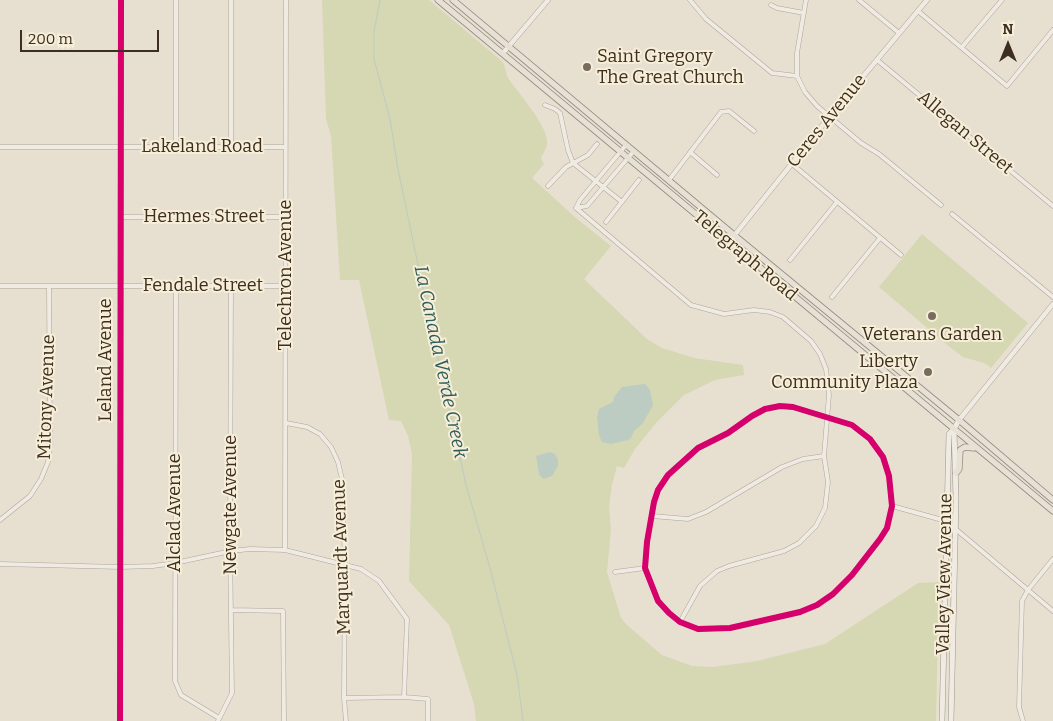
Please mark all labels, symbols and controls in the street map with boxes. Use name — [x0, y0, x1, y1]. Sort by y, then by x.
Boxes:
scale bar — [22, 20, 161, 52]
north arrow — [983, 20, 1033, 70]
text: N — [1003, 21, 1013, 38]
text: 200 m — [28, 30, 73, 48]
place label: Saint Gregory The Great Church — [597, 46, 744, 88]
marker: Saint Gregory The Great Church — [581, 61, 593, 73]
street label: Ceres Avenue — [783, 70, 871, 172]
street label: Allegan Street — [913, 87, 1017, 179]
street label: Lakeland Road — [141, 136, 263, 158]
street label: Telechron Avenue — [275, 200, 297, 350]
street label: Hermes Street — [143, 206, 265, 228]
street label: Telegraph Road — [688, 206, 802, 306]
water label: La Canada Verde Creek — [408, 264, 472, 460]
street label: Fendale Street — [143, 275, 263, 297]
street label: Leland Avenue — [95, 298, 117, 422]
marker: Veterans Garden — [926, 310, 938, 322]
place label: Veterans Garden — [862, 324, 1002, 346]
street label: Mitony Avenue — [34, 334, 60, 460]
place label: Liberty Community Plaza — [771, 351, 918, 394]
marker: Liberty Community Plaza — [922, 366, 934, 378]
street label: Newgate Avenue — [220, 435, 242, 575]
street label: Alclad Avenue — [164, 454, 186, 572]
street label: Marquardt Avenue — [328, 479, 356, 635]
street label: Valley View Avenue — [933, 493, 957, 655]

